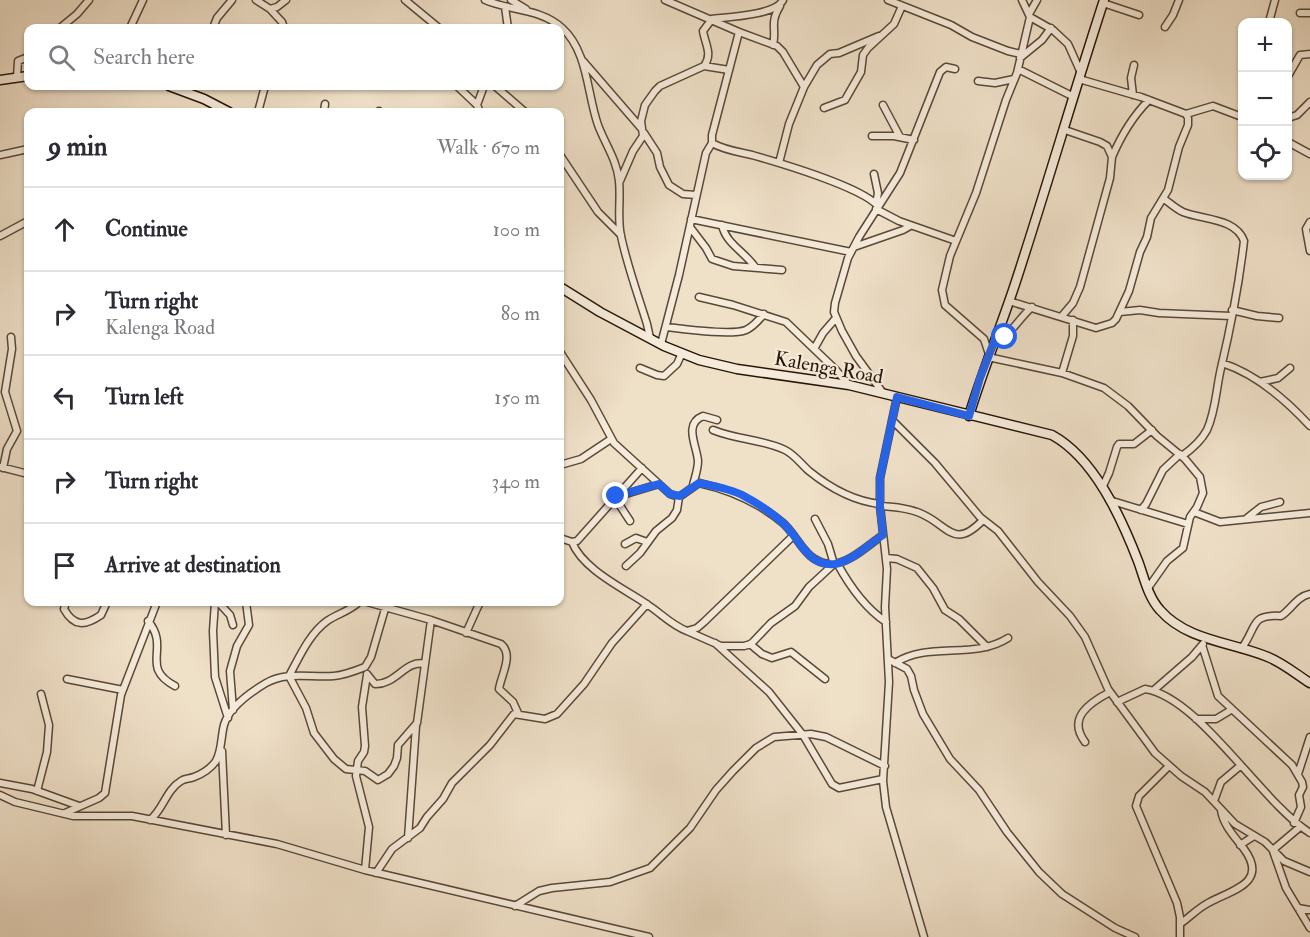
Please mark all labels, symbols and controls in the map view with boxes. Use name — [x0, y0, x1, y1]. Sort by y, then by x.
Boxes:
map controls — [1238, 18, 1292, 180]
button: + — [1238, 18, 1292, 72]
search box — [24, 24, 564, 90]
icon: search — [45, 41, 78, 74]
text: Search here — [93, 43, 195, 71]
button: − — [1238, 72, 1292, 126]
button: locate — [1238, 126, 1292, 180]
text: 9 min — [48, 131, 107, 163]
text: Walk · 670 m — [437, 135, 540, 160]
icon: ahead — [48, 213, 81, 246]
text: Continue — [105, 215, 188, 243]
text: 100 m — [493, 217, 540, 242]
text: Turn right — [105, 287, 198, 315]
icon: right — [48, 297, 81, 330]
text: 80 m — [501, 301, 540, 326]
text: Kalenga Road — [105, 315, 215, 340]
route start — [991, 323, 1017, 349]
street label: Kalenga Road — [773, 346, 885, 389]
icon: left — [48, 381, 81, 414]
text: Turn left — [105, 383, 184, 411]
text: 150 m — [494, 385, 540, 410]
icon: right — [48, 465, 81, 498]
text: Turn right — [105, 467, 198, 495]
text: 340 m — [492, 469, 540, 494]
route end — [602, 482, 628, 508]
icon: arrive — [48, 549, 81, 582]
text: Arrive at destination — [105, 551, 281, 579]

